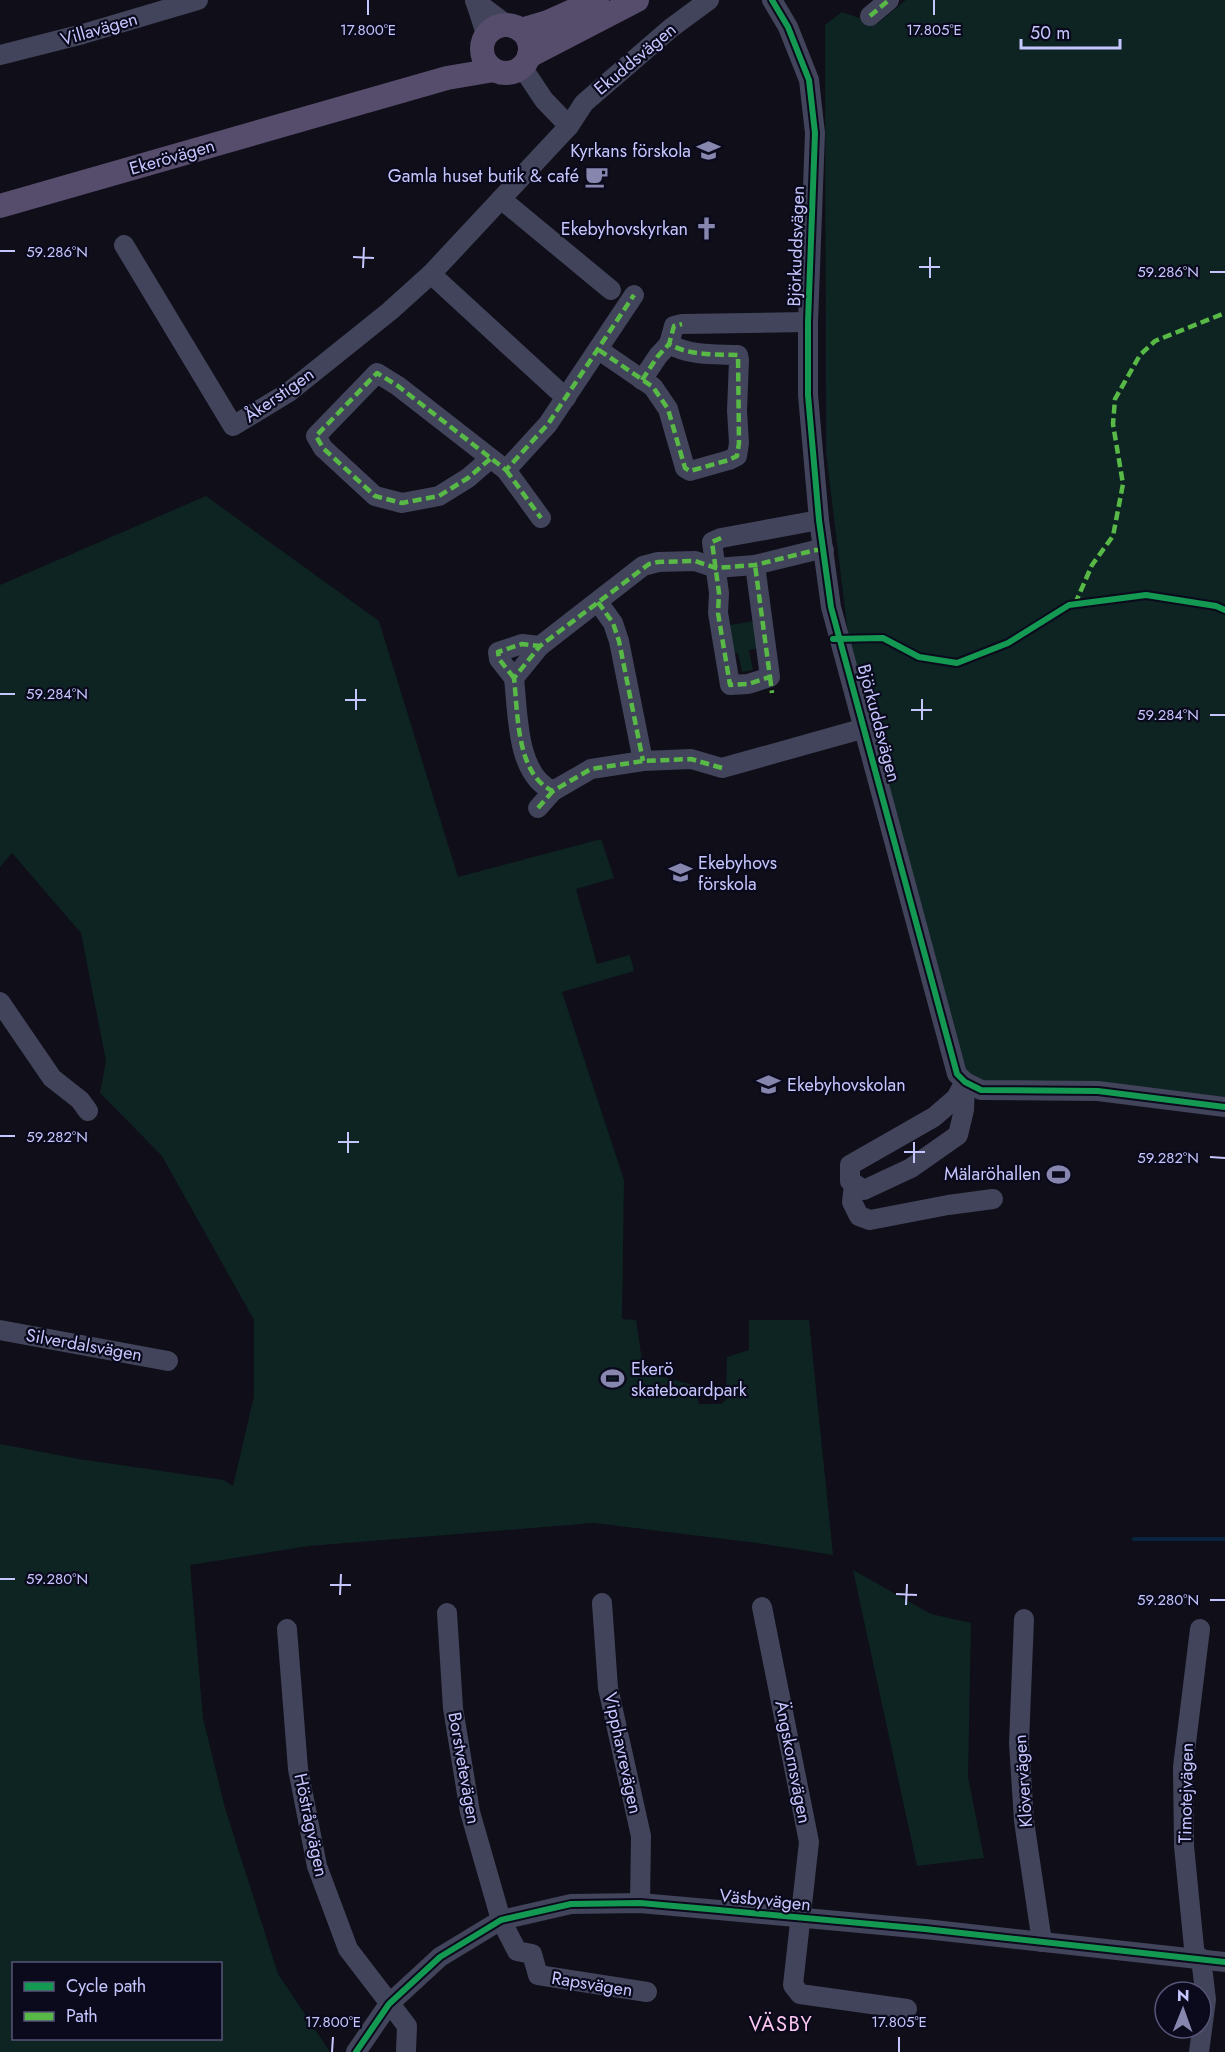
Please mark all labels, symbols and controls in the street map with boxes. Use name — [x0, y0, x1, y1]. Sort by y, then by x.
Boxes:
street label: Villavägen — [57, 6, 141, 52]
scale bar — [1021, 12, 1120, 50]
street label: Ekuddsvägen — [588, 17, 682, 101]
text: 17.800°E — [340, 19, 396, 41]
text: 17.805°E — [906, 19, 962, 41]
text: 50 m — [1030, 20, 1070, 46]
street label: Ekerövägen — [126, 132, 218, 182]
place label: Kyrkans förskola — [570, 138, 691, 164]
school or university icon: Kyrkans förskola — [696, 138, 722, 164]
place label: Gamla huset butik & café — [388, 163, 579, 189]
cafe icon: Gamla huset butik & café — [584, 163, 610, 189]
street label: Björkuddsvägen — [781, 185, 811, 307]
place label: Ekebyhovskyrkan — [561, 216, 688, 242]
church icon: Ekebyhovskyrkan — [693, 216, 719, 242]
text: 59.286°N — [26, 241, 88, 263]
text: 59.286°N — [1137, 261, 1199, 283]
street label: Åkerstigen — [239, 361, 319, 429]
street label: Björkuddsvägen — [851, 661, 907, 785]
text: 59.284°N — [26, 683, 88, 705]
text: 59.284°N — [1137, 704, 1199, 726]
place label: Ekebyhovs förskola — [698, 850, 777, 897]
school or university icon: Ekebyhovs förskola — [667, 860, 693, 886]
school or university icon: Ekebyhovskolan — [756, 1072, 782, 1098]
place label: Ekebyhovskolan — [787, 1072, 906, 1098]
text: 59.282°N — [26, 1126, 88, 1148]
text: 59.282°N — [1137, 1147, 1199, 1169]
place label: Mälaröhallen — [944, 1161, 1041, 1187]
sports icon: Mälaröhallen — [1046, 1161, 1072, 1187]
street label: Silverdalsvägen — [24, 1322, 144, 1368]
place label: Ekerö skateboardpark — [631, 1356, 747, 1403]
sports icon: Ekerö skateboardpark — [600, 1366, 626, 1392]
text: 59.280°N — [26, 1568, 88, 1590]
text: 59.280°N — [1137, 1589, 1199, 1611]
street label: Vipphavrevägen — [597, 1690, 649, 1816]
street label: Ängskornsvägen — [768, 1698, 818, 1826]
street label: Borstvetevägen — [441, 1710, 487, 1826]
street label: Klövervägen — [1007, 1734, 1039, 1828]
street label: Timotejvägen — [1172, 1742, 1200, 1844]
street label: Höstrågvägen — [287, 1771, 335, 1879]
street label: Väsbyvägen — [718, 1882, 812, 1918]
legend — [12, 1962, 222, 2040]
street label: Rapsvägen — [550, 1965, 634, 2003]
text: Cycle path — [66, 1973, 146, 1999]
north arrow — [1153, 1980, 1213, 2040]
text: N — [1177, 1984, 1190, 2007]
text: Path — [66, 2003, 98, 2029]
district label: VÄSBY — [749, 2010, 813, 2039]
text: 17.800°E — [305, 2011, 361, 2033]
text: 17.805°E — [871, 2011, 927, 2033]

